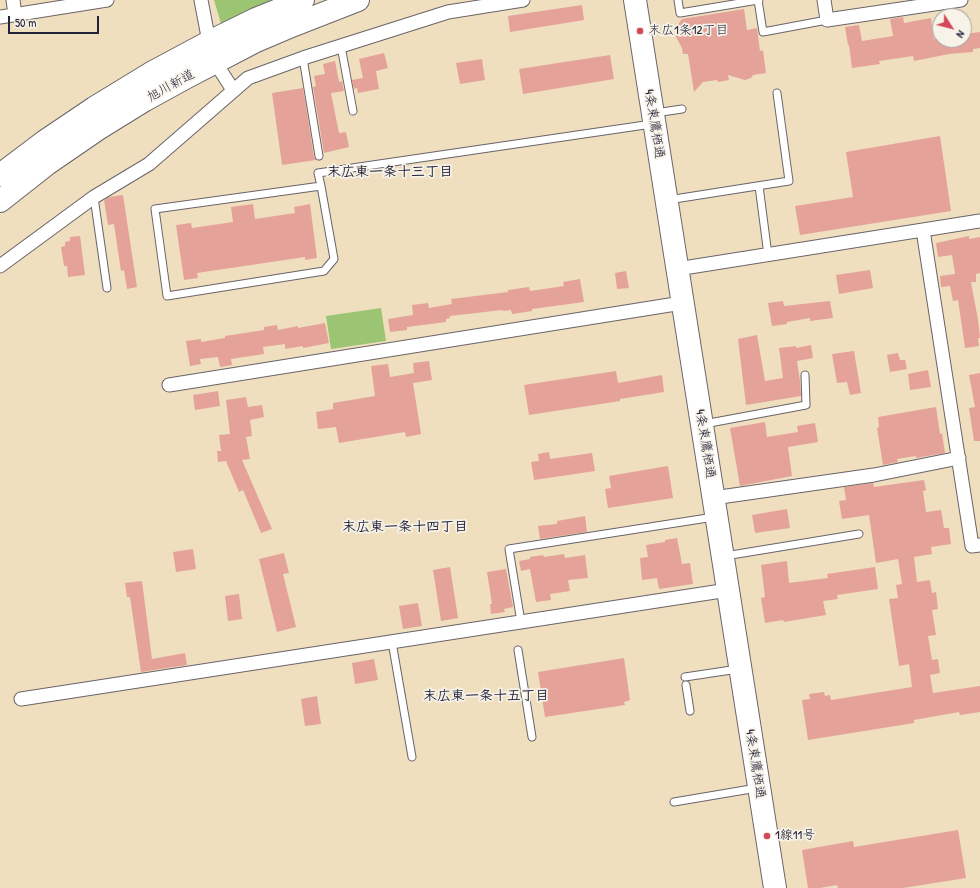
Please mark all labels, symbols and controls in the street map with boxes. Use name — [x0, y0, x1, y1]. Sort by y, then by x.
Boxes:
scale bar — [10, 8, 101, 34]
north arrow — [932, 8, 972, 48]
text: 50 m — [15, 14, 36, 31]
place label: 末広1条12丁目 — [648, 23, 729, 39]
marker: 末広1条12丁目 — [635, 26, 645, 36]
text: N — [954, 28, 968, 41]
street label: 旭川新道 — [144, 67, 198, 105]
street label: 4条東鷹栖通 — [641, 88, 667, 160]
district label: 末広東一条十三丁目 — [327, 164, 453, 180]
street label: 4条東鷹栖通 — [692, 408, 718, 480]
district label: 末広東一条十四丁目 — [342, 519, 468, 535]
district label: 末広東一条十五丁目 — [423, 688, 549, 704]
street label: 4条東鷹栖通 — [742, 728, 768, 800]
place label: 1線11号 — [775, 828, 815, 844]
marker: 1線11号 — [762, 831, 772, 841]

